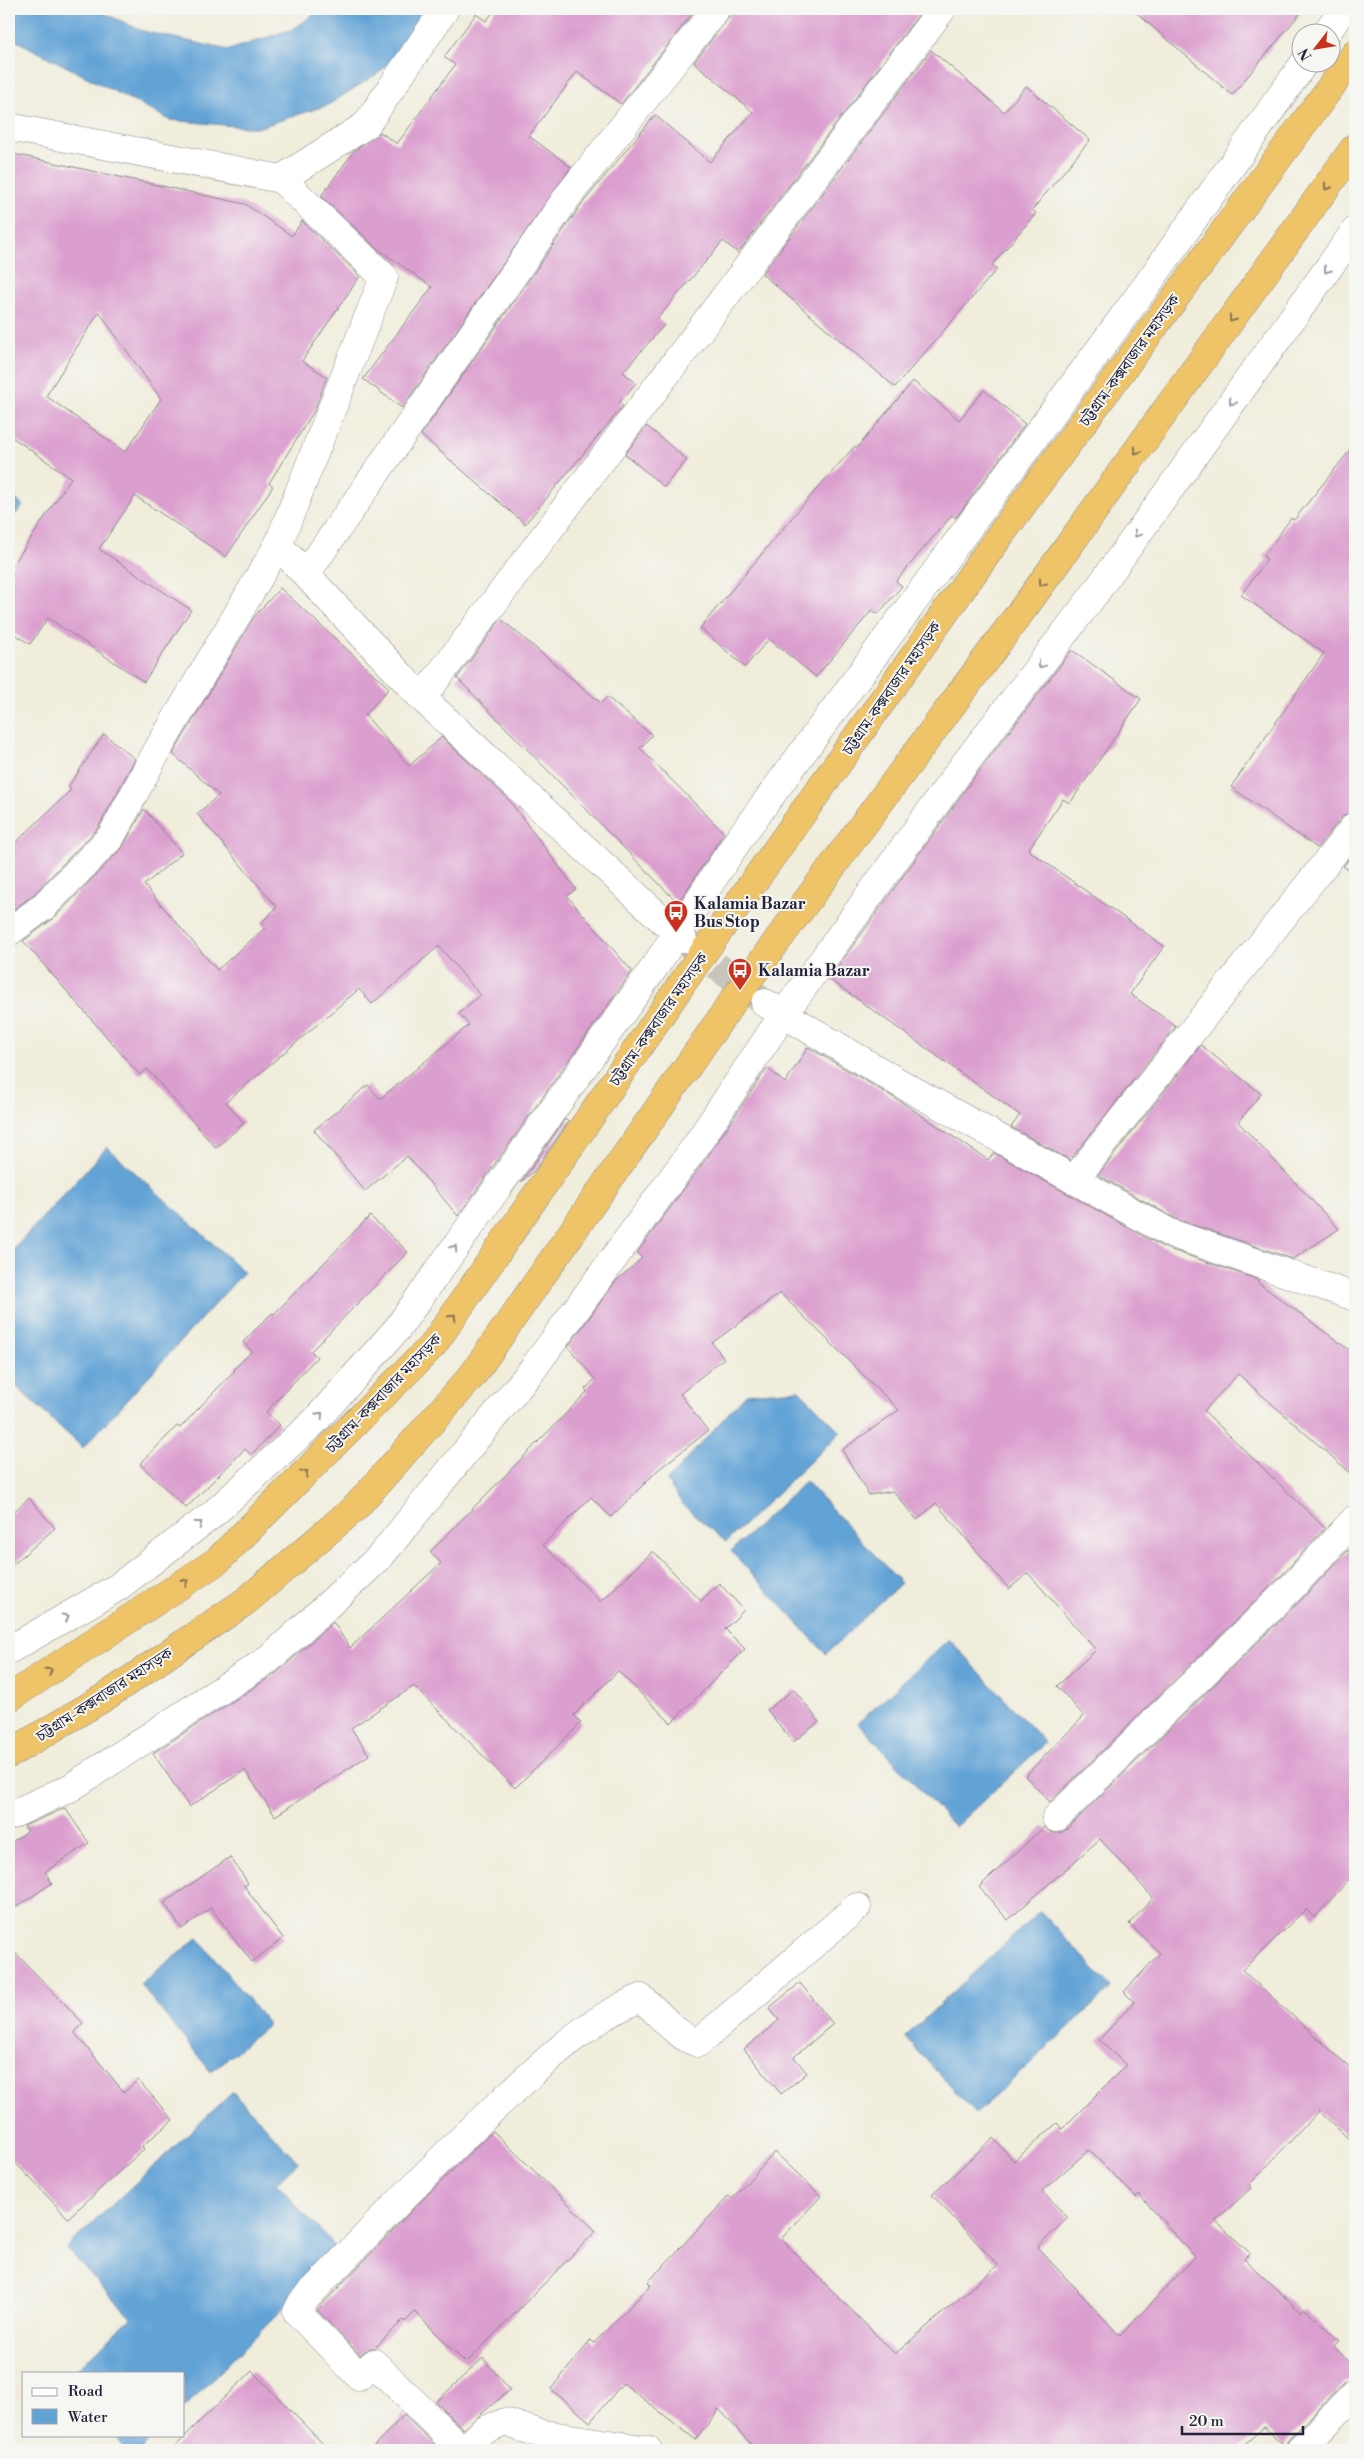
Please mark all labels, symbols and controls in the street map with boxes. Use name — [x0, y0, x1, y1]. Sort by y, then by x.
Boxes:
north arrow — [1292, 22, 1342, 72]
text: N — [1295, 45, 1316, 64]
one-way arrow — [1324, 181, 1333, 191]
one-way arrow — [1324, 264, 1333, 274]
street label: চট্টগ্রাম-কক্সবাজার মহাসড়ক — [1074, 289, 1185, 431]
one-way arrow — [1229, 313, 1238, 323]
one-way arrow — [1229, 396, 1238, 406]
one-way arrow — [1134, 445, 1143, 455]
one-way arrow — [1134, 528, 1143, 538]
one-way arrow — [1040, 577, 1048, 586]
street label: চট্টগ্রাম-কক্সবাজার মহাসড়ক — [837, 617, 946, 760]
one-way arrow — [1038, 659, 1046, 668]
place label: Kalamia Bazar Bus Stop — [694, 894, 806, 932]
bus stop icon: Kalamia Bazar Bus Stop — [663, 899, 689, 933]
street label: চট্টগ্রাম-কক্সবাজার মহাসড়ক — [604, 948, 713, 1091]
bus stop icon: Kalamia Bazar — [727, 957, 753, 991]
place label: Kalamia Bazar — [758, 961, 870, 981]
one-way arrow — [448, 1244, 457, 1254]
one-way arrow — [446, 1313, 456, 1322]
street label: চট্টগ্রাম-কক্সবাজার মহাসড়ক — [320, 1329, 446, 1458]
one-way arrow — [314, 1412, 323, 1421]
one-way arrow — [299, 1470, 308, 1479]
one-way arrow — [193, 1522, 202, 1530]
one-way arrow — [180, 1579, 189, 1588]
one-way arrow — [61, 1613, 70, 1623]
street label: চট্টগ্রাম-কক্সবাজার মহাসড়ক — [31, 1642, 177, 1747]
one-way arrow — [44, 1668, 53, 1677]
legend — [22, 2372, 185, 2436]
text: Road — [68, 2382, 103, 2401]
scale bar — [1182, 2404, 1303, 2436]
text: Water — [67, 2408, 108, 2427]
text: 20 m — [1189, 2412, 1224, 2431]

